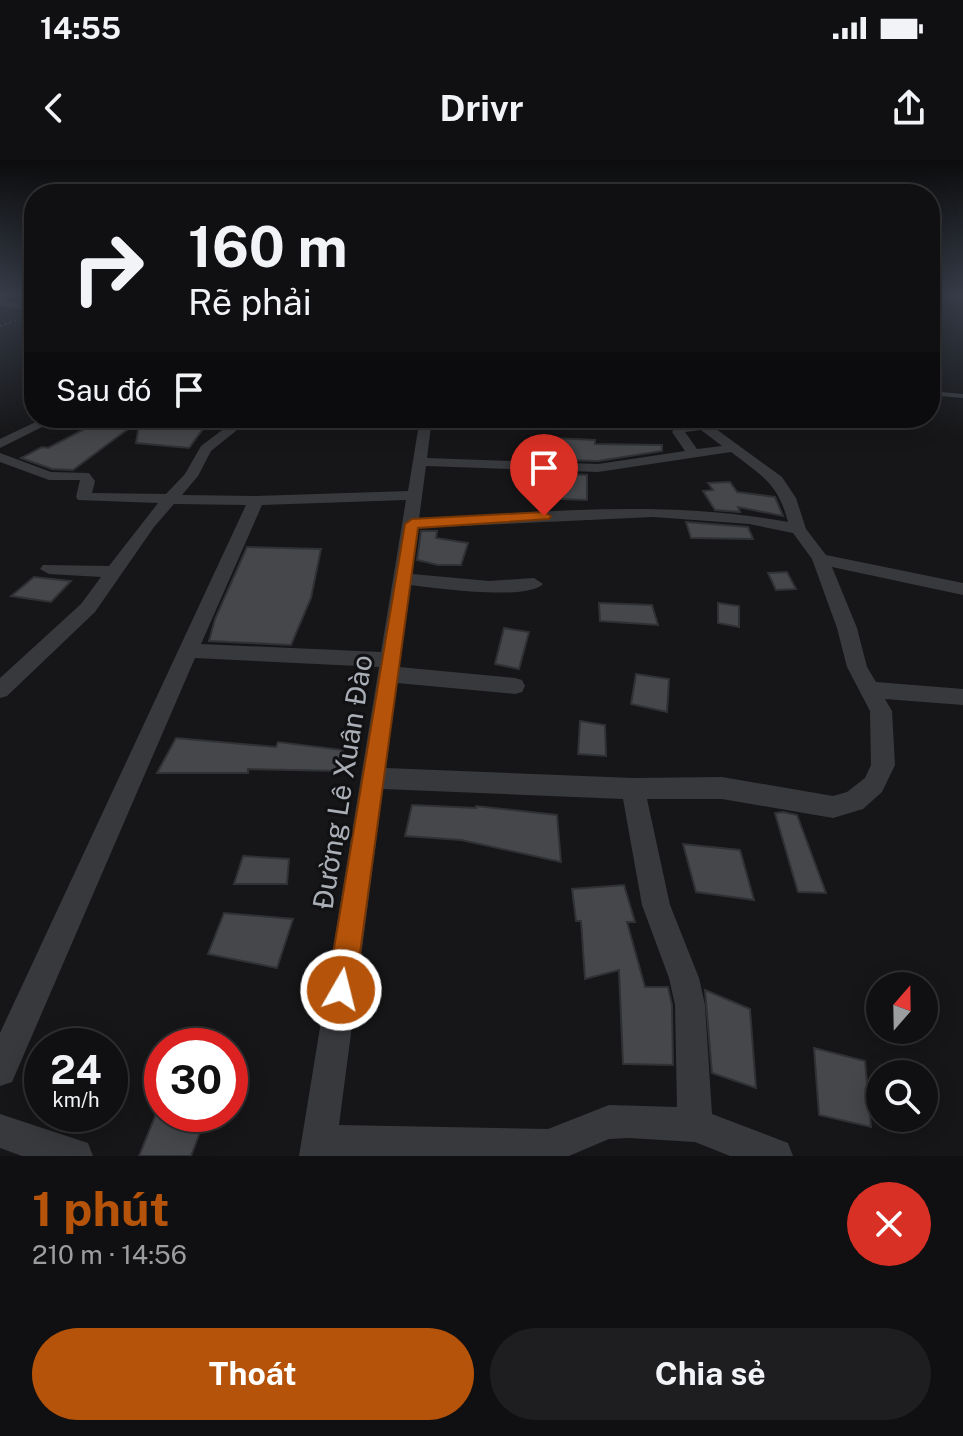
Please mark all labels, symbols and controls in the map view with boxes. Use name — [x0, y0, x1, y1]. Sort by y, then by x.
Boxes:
text: 14:55 — [40, 10, 121, 46]
icon: back — [32, 86, 76, 130]
icon: share — [887, 86, 931, 130]
text: Drivr — [440, 87, 523, 129]
text: 160 m — [188, 214, 348, 280]
icon: right — [56, 216, 160, 320]
text: Rẽ phải — [188, 281, 312, 323]
icon: arrive — [167, 368, 211, 412]
text: Sau đó — [56, 372, 151, 408]
pin — [510, 434, 578, 516]
icon: arrive — [522, 446, 566, 490]
street label: Đường Lê Xuân Đào — [306, 652, 378, 912]
position arrow — [299, 948, 383, 1032]
north arrow — [866, 972, 938, 1044]
map controls — [866, 972, 938, 1132]
speed limit sign: 30 — [144, 1028, 248, 1132]
text: 24 — [50, 1046, 102, 1093]
button: search — [866, 1060, 938, 1132]
text: km/h — [52, 1088, 100, 1112]
text: 1 phút — [32, 1180, 170, 1237]
button: close — [847, 1182, 931, 1266]
text: 210 m · 14:56 — [32, 1239, 187, 1270]
button: Thoát — [32, 1328, 474, 1420]
button: Chia sẻ — [490, 1328, 931, 1420]

